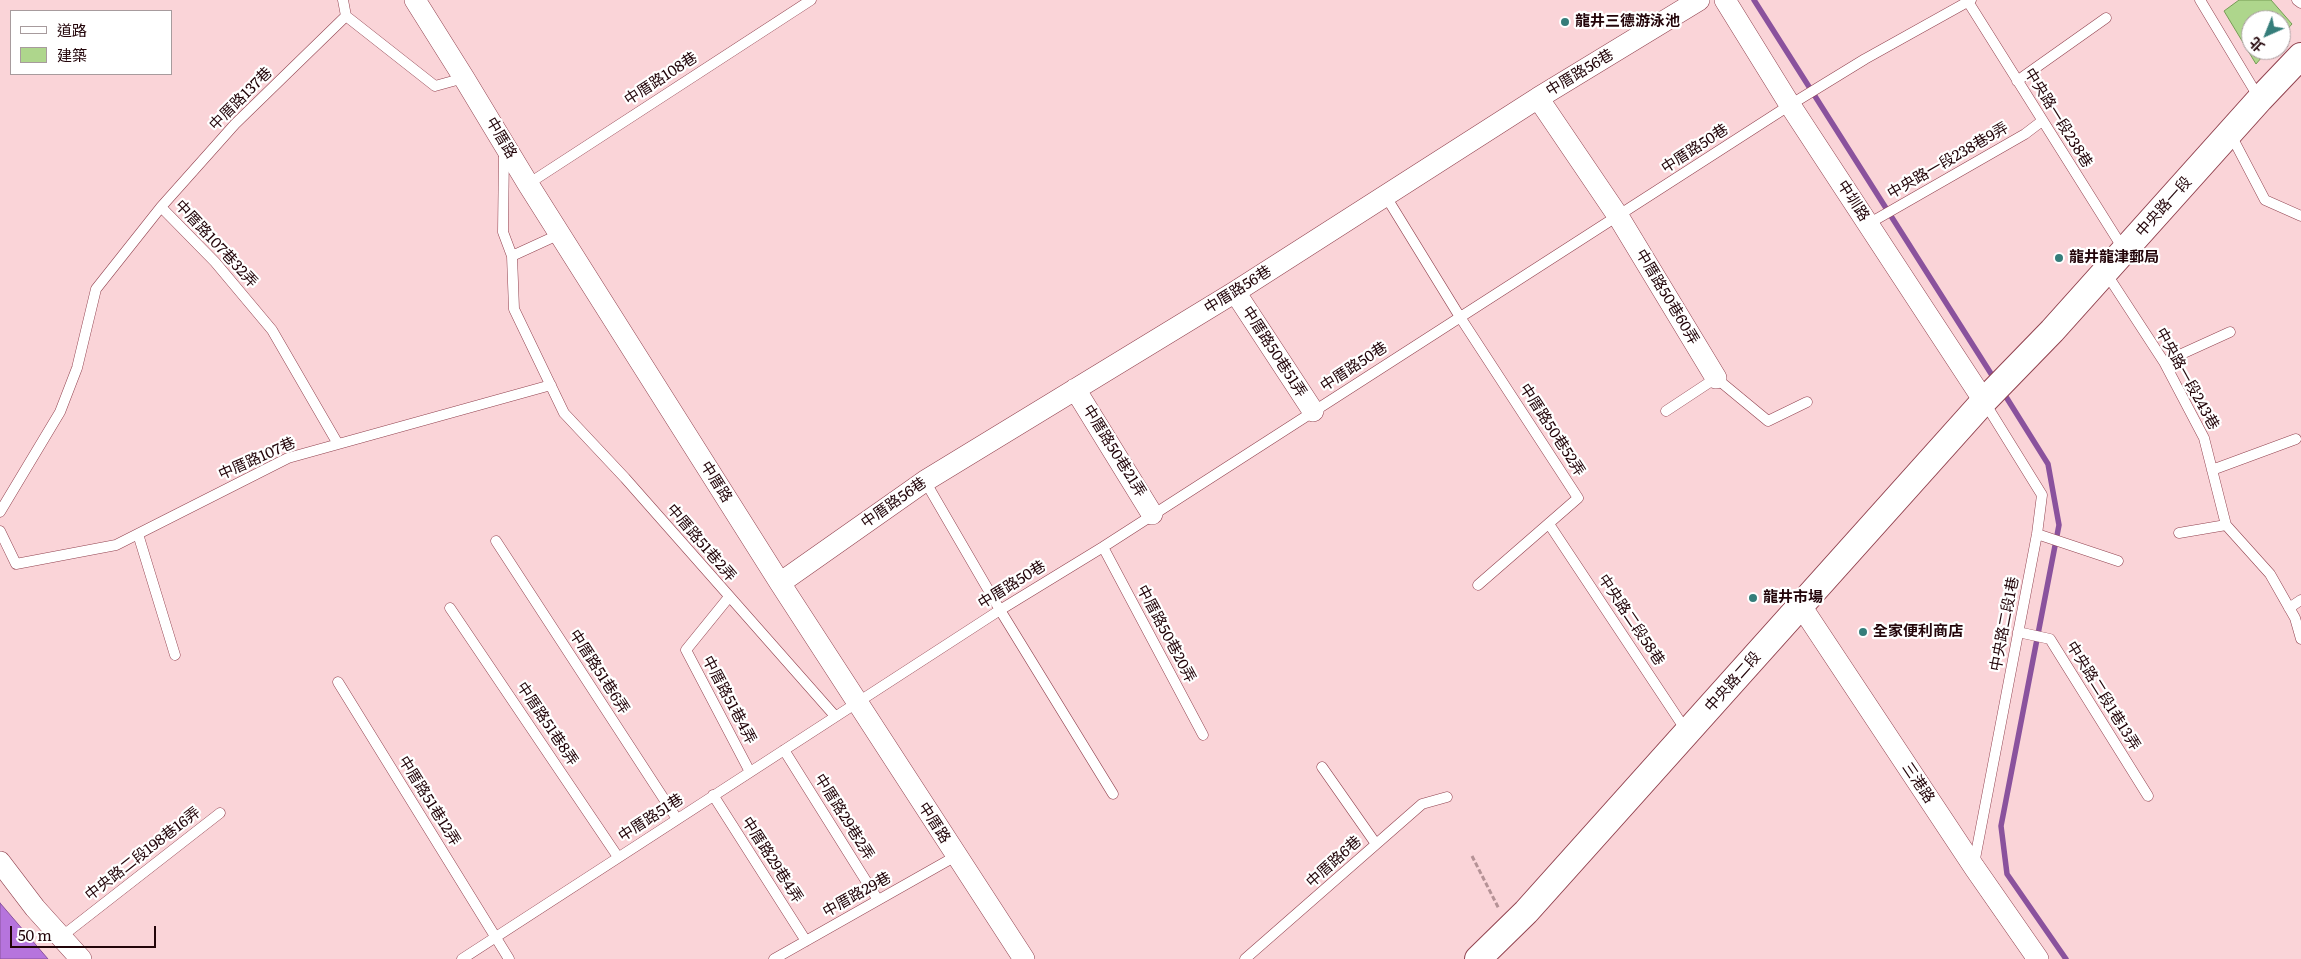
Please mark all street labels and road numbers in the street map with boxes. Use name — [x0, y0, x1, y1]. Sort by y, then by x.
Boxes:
street label: 中厝路56巷 — [1543, 46, 1617, 100]
street label: 中厝路108巷 — [621, 49, 701, 109]
street label: 中厝路137巷 — [206, 64, 276, 134]
street label: 中央路一段238巷 — [2020, 65, 2096, 171]
street label: 中厝路 — [482, 114, 520, 162]
street label: 中央路一段238巷9弄 — [1884, 119, 2012, 203]
street label: 中厝路50巷 — [1658, 121, 1732, 177]
street label: 中央路一段 — [2132, 173, 2196, 241]
street label: 中圳路 — [1833, 177, 1873, 225]
street label: 中厝路107巷32弄 — [171, 197, 261, 291]
street label: 中厝路50巷60弄 — [1631, 246, 1703, 348]
street label: 中厝路56巷 — [1201, 262, 1275, 318]
street label: 中厝路50巷51弄 — [1238, 303, 1310, 401]
street label: 中央路一段243巷 — [2151, 325, 2223, 433]
street label: 中厝路50巷 — [1317, 339, 1391, 395]
street label: 中厝路50巷52弄 — [1515, 380, 1589, 480]
street label: 中厝路50巷21弄 — [1079, 402, 1149, 500]
street label: 中厝路107巷 — [216, 434, 298, 484]
street label: 中厝路 — [696, 458, 736, 506]
street label: 中厝路56巷 — [858, 474, 930, 532]
street label: 中厝路51巷2弄 — [663, 501, 739, 585]
street label: 中厝路50巷 — [975, 557, 1049, 613]
street label: 中央路二段58巷 — [1594, 571, 1668, 669]
street label: 中央路二段1巷 — [1987, 575, 2023, 673]
street label: 中厝路50巷20弄 — [1133, 582, 1199, 686]
street label: 中厝路51巷6弄 — [565, 627, 633, 717]
street label: 中央路二段1巷13弄 — [2062, 638, 2144, 754]
street label: 中央路二段 — [1701, 648, 1765, 716]
street label: 中厝路51巷4弄 — [698, 653, 760, 747]
street label: 中厝路51巷8弄 — [512, 679, 582, 769]
street label: 中厝路51巷12弄 — [394, 753, 464, 849]
street label: 三港路 — [1898, 759, 1938, 807]
street label: 中厝路29巷2弄 — [810, 771, 878, 863]
street label: 中厝路51巷 — [615, 790, 687, 846]
street label: 中厝路 — [914, 799, 954, 847]
street label: 中央路二段198巷16弄 — [82, 803, 204, 905]
street label: 中厝路29巷4弄 — [738, 814, 806, 906]
street label: 中厝路6巷 — [1303, 833, 1365, 891]
street label: 中厝路29巷 — [820, 869, 894, 921]

